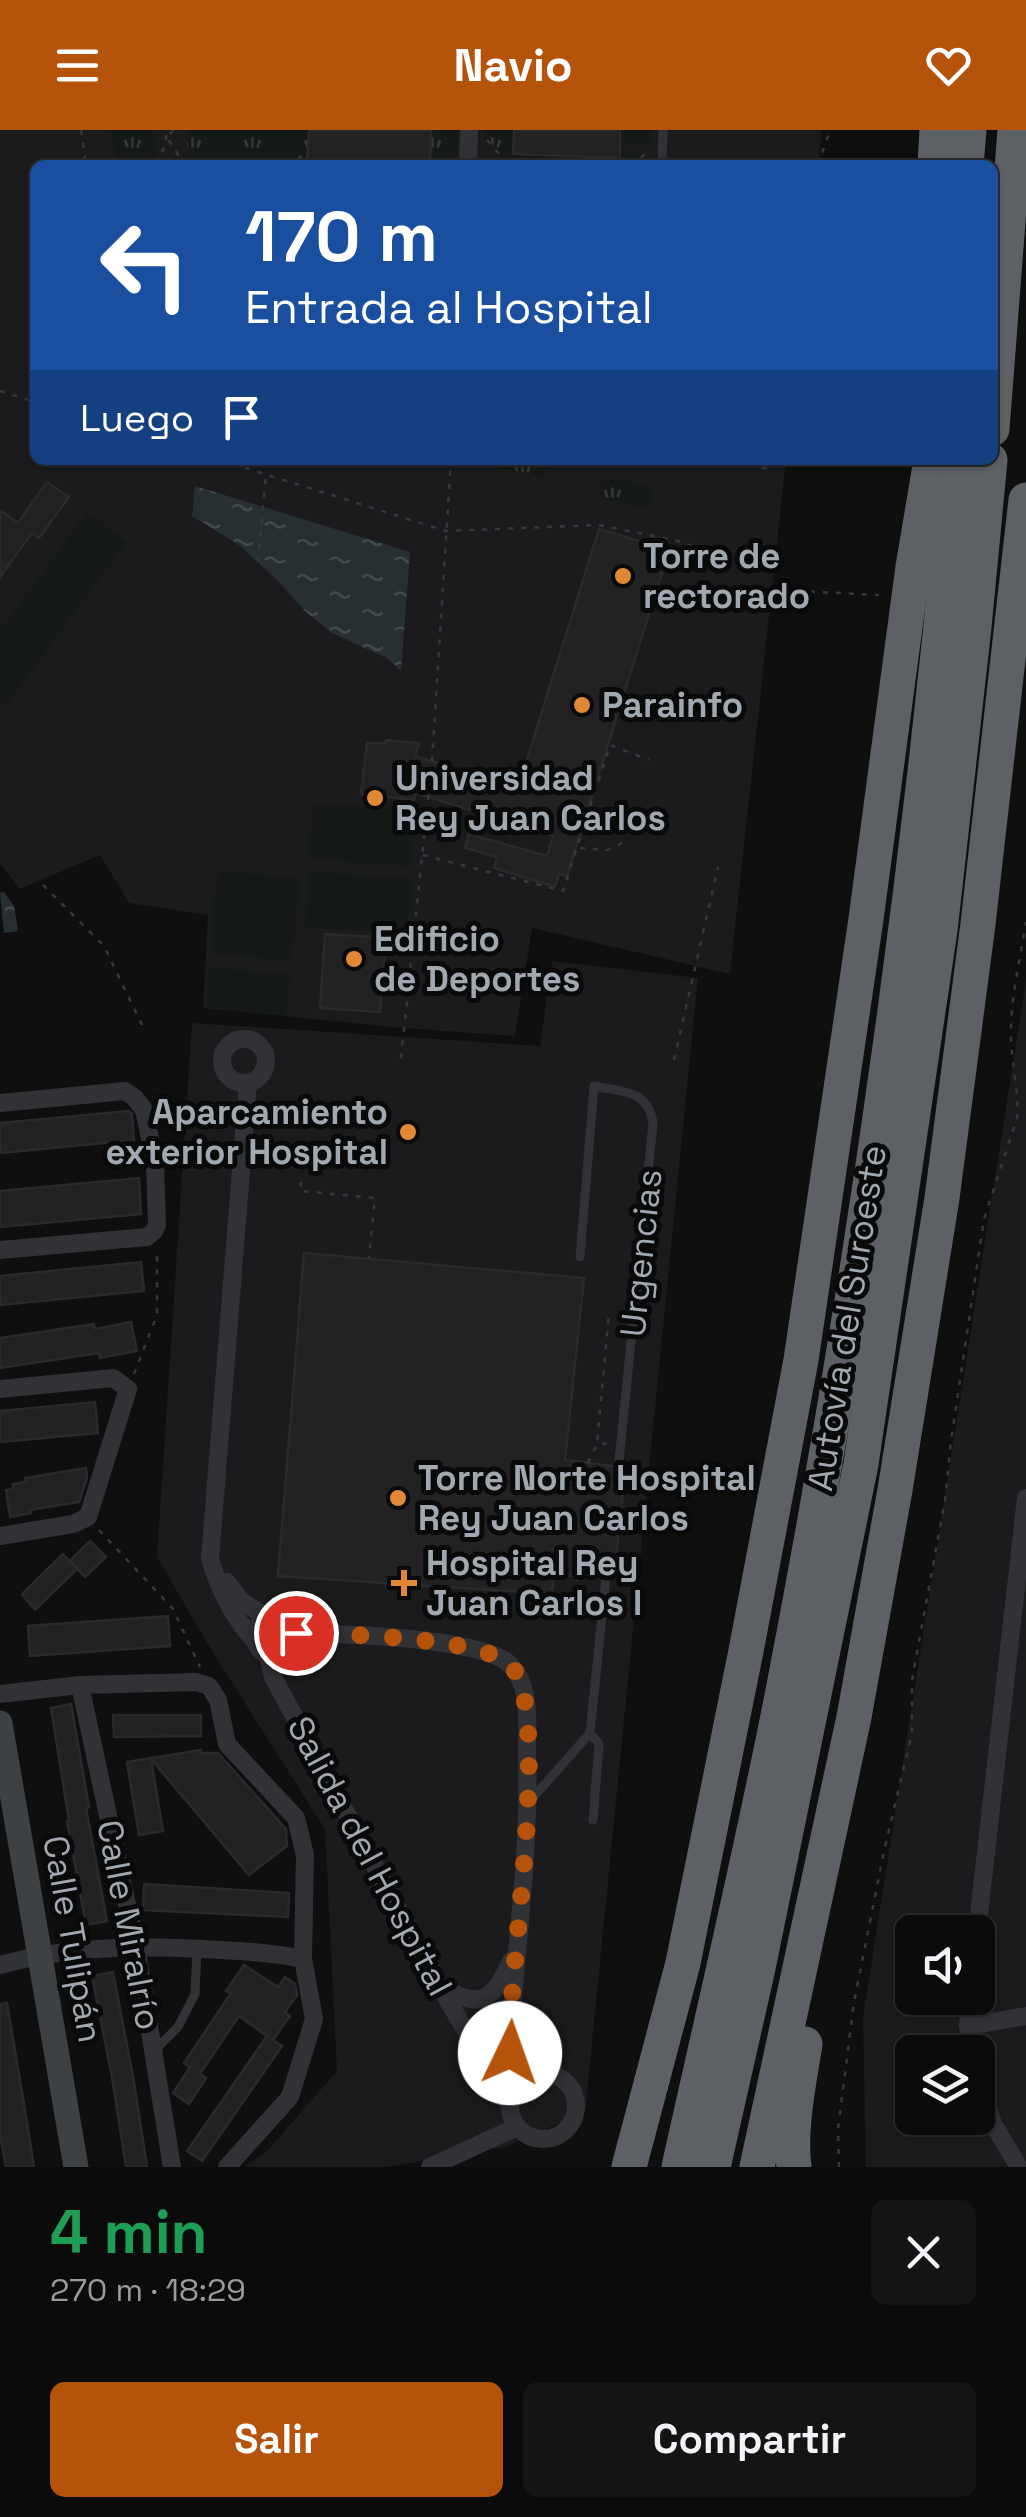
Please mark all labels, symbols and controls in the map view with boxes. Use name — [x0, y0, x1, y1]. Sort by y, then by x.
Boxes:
text: Navio — [453, 37, 573, 94]
icon: menu — [50, 38, 105, 93]
icon: heart — [921, 38, 976, 93]
text: 170 m — [245, 192, 438, 281]
icon: left — [80, 200, 210, 330]
text: Entrada al Hospital — [245, 279, 653, 336]
icon: arrive — [214, 390, 269, 445]
text: Luego — [80, 394, 194, 442]
place label: Torre de rectorado — [643, 534, 810, 618]
marker: Torre de rectorado — [612, 565, 634, 587]
place label: Parainfo — [602, 683, 743, 727]
marker: Parainfo — [571, 694, 593, 716]
place label: Universidad Rey Juan Carlos — [395, 756, 666, 840]
marker: Universidad Rey Juan Carlos — [364, 787, 386, 809]
place label: Edificio de Deportes — [374, 917, 580, 1001]
marker: Edificio de Deportes — [343, 948, 365, 970]
place label: Aparcamiento exterior Hospital — [105, 1090, 388, 1174]
marker: Aparcamiento exterior Hospital — [397, 1121, 419, 1143]
street label: Autovía del Suroeste — [798, 1142, 896, 1494]
street label: Urgencias — [610, 1167, 672, 1339]
place label: Torre Norte Hospital Rey Juan Carlos — [418, 1456, 756, 1540]
marker: Torre Norte Hospital Rey Juan Carlos — [387, 1487, 409, 1509]
place label: Hospital Rey Juan Carlos I — [426, 1541, 642, 1625]
marker: Hospital Rey Juan Carlos I — [391, 1570, 417, 1596]
pin — [254, 1591, 339, 1676]
icon: arrive — [269, 1606, 324, 1661]
street label: Salida del Hospital — [278, 1709, 462, 2003]
street label: Calle Miralrío — [87, 1816, 171, 2034]
street label: Calle Tulipán — [33, 1832, 113, 2046]
map controls — [895, 1915, 995, 2135]
button: sound — [895, 1915, 995, 2015]
position arrow — [458, 2001, 562, 2105]
button: layers — [895, 2035, 995, 2135]
text: 4 min — [50, 2194, 208, 2271]
button: close — [871, 2200, 976, 2305]
text: 270 m · 18:29 — [50, 2270, 246, 2310]
button: Salir — [50, 2382, 503, 2497]
button: Compartir — [523, 2382, 976, 2497]

